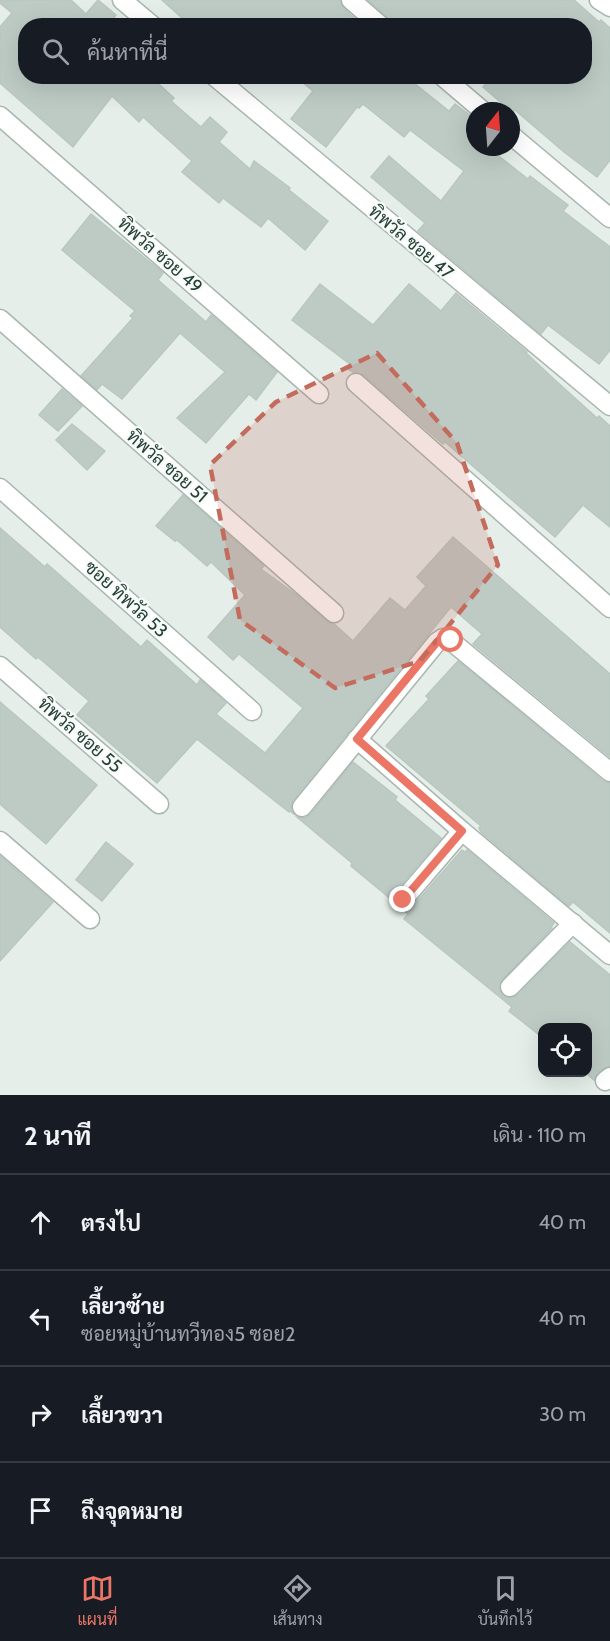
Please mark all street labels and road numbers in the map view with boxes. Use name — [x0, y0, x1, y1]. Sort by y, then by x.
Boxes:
street label: ทิพวัล ซอย 47 — [364, 200, 458, 284]
street label: ทิพวัล ซอย 49 — [113, 212, 207, 298]
street label: ทิพวัล ซอย 51 — [122, 425, 212, 507]
street label: ซอย ทิพวัล 53 — [80, 556, 172, 642]
street label: ทิพวัล ซอย 55 — [34, 693, 126, 777]

